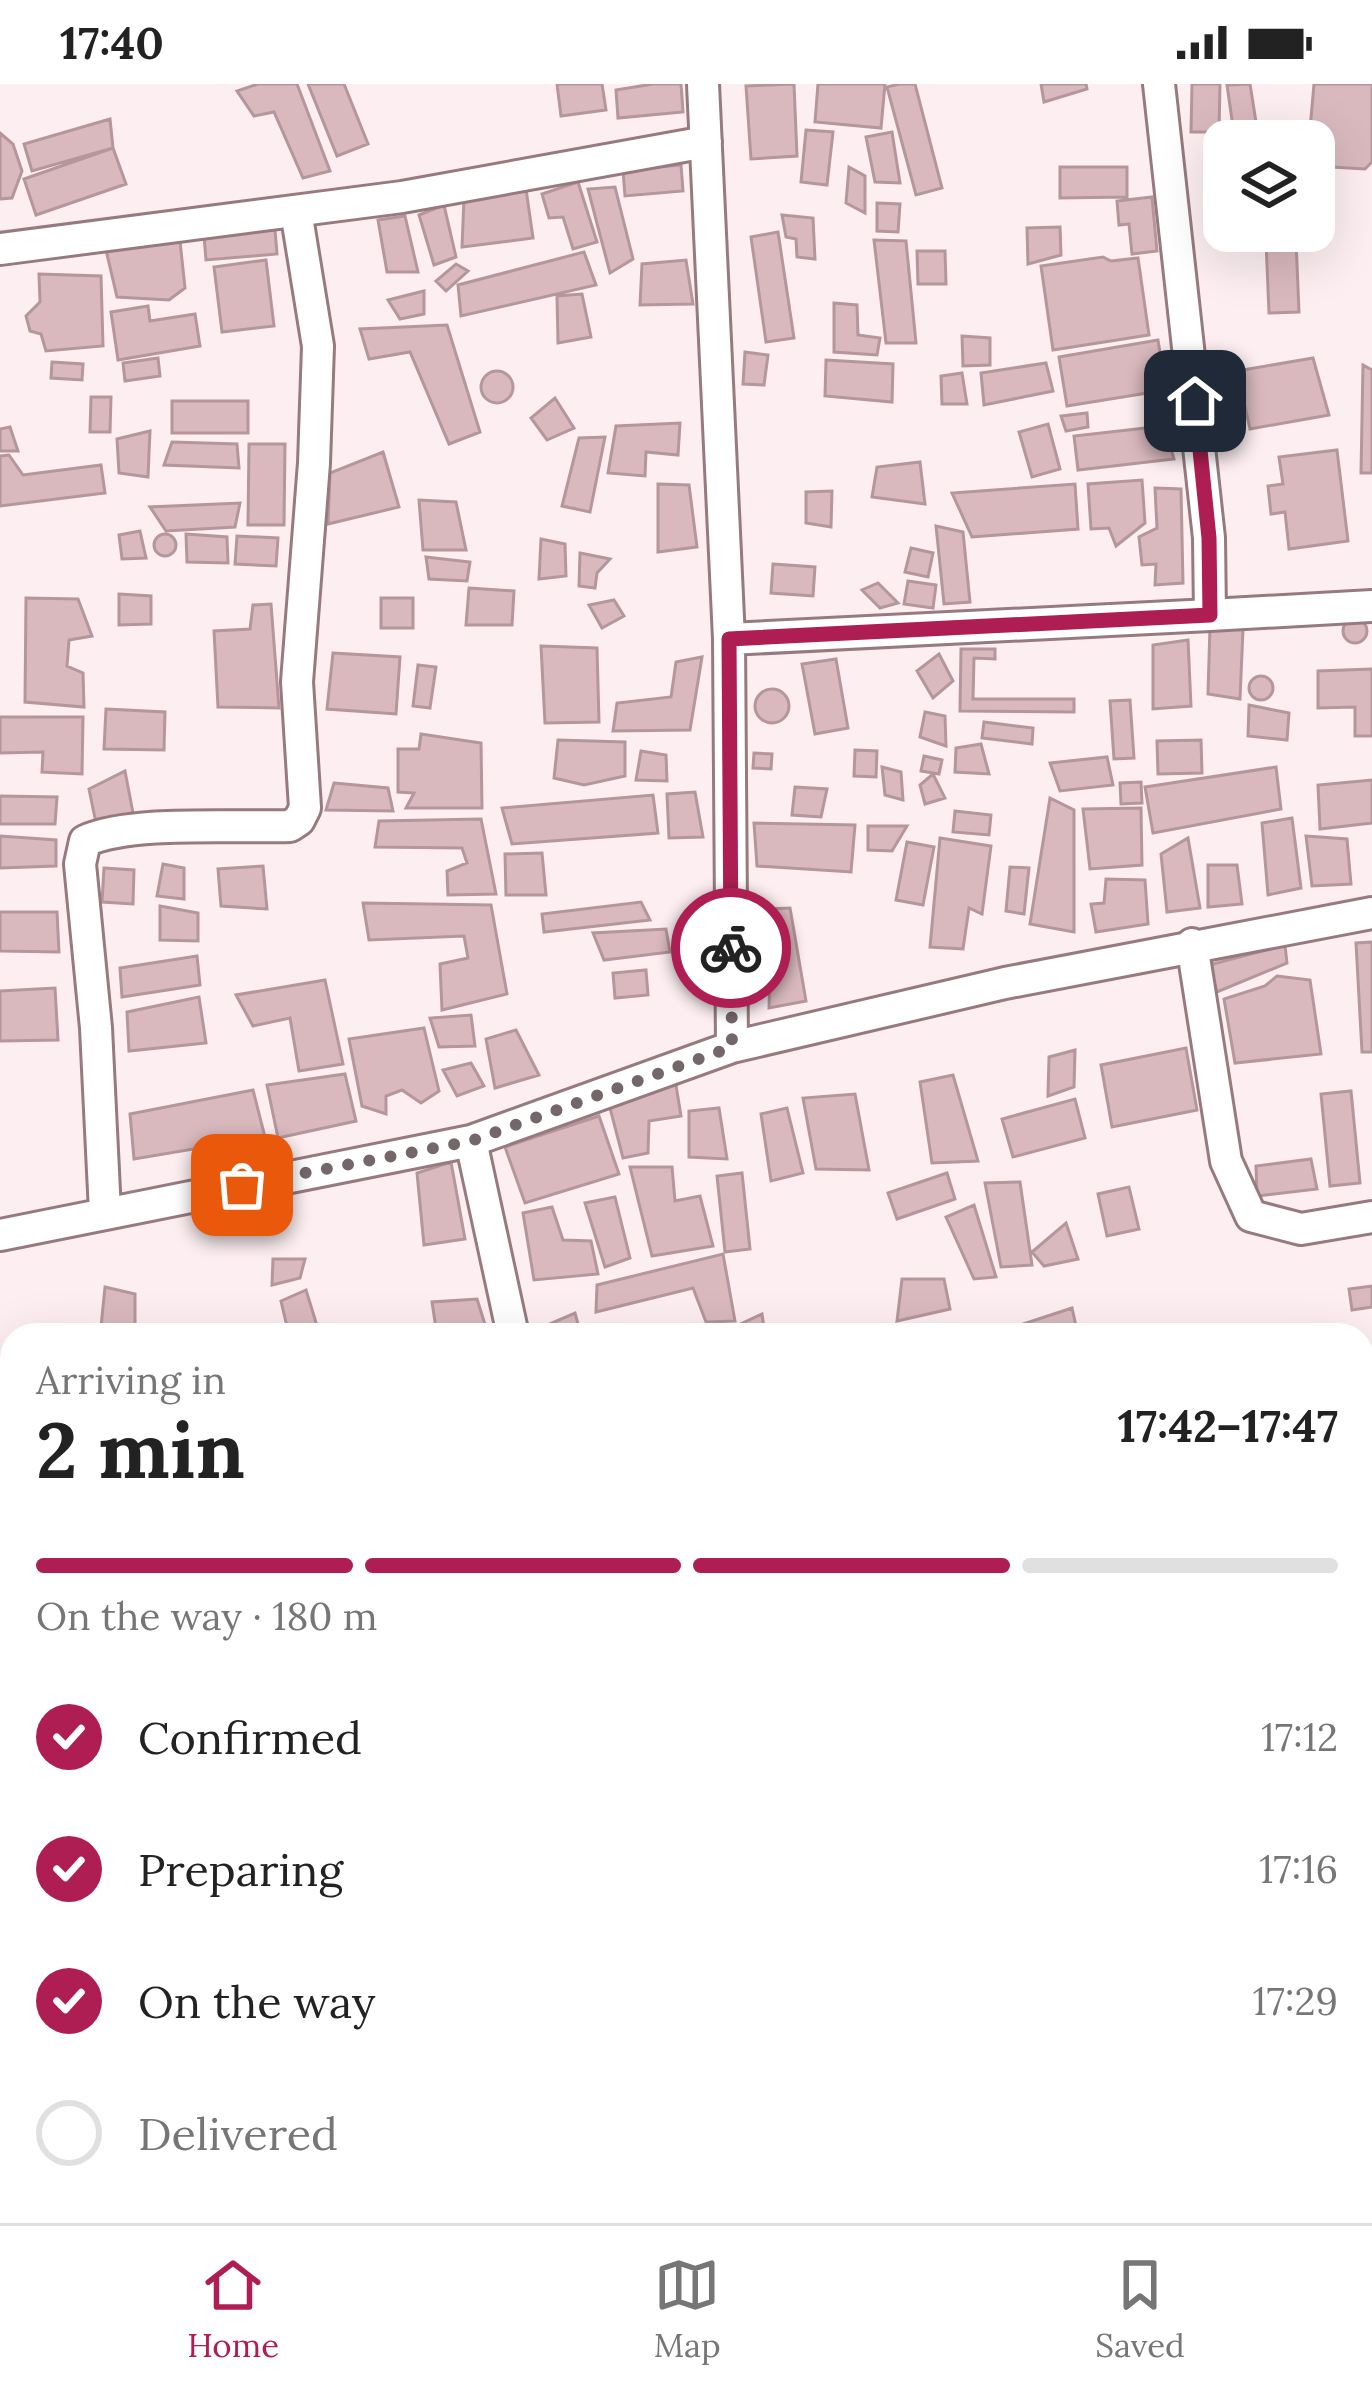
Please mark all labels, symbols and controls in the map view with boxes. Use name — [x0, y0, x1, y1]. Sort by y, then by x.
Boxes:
text: 17:40 — [60, 14, 164, 71]
map controls — [1203, 120, 1335, 252]
button: layers — [1203, 120, 1335, 252]
pin — [1144, 350, 1246, 452]
icon: home — [1162, 368, 1228, 434]
courier — [671, 888, 791, 1008]
icon: bike — [698, 915, 764, 981]
pin — [191, 1134, 293, 1236]
icon: bag — [209, 1152, 275, 1218]
text: Arriving in — [36, 1355, 226, 1405]
text: 17:42–17:47 — [1118, 1397, 1338, 1454]
text: 2 min — [36, 1400, 245, 1499]
text: On the way · 180 m — [36, 1591, 378, 1641]
icon: check — [36, 1704, 102, 1770]
text: Confirmed — [138, 1709, 362, 1766]
text: 17:12 — [1261, 1712, 1338, 1762]
icon: check — [36, 1836, 102, 1902]
text: Preparing — [138, 1841, 343, 1898]
text: 17:16 — [1259, 1844, 1338, 1894]
icon: check — [36, 1968, 102, 2034]
text: On the way — [138, 1973, 376, 2030]
text: 17:29 — [1253, 1976, 1338, 2026]
text: Delivered — [138, 2105, 338, 2162]
tab: Home — [187, 2252, 279, 2366]
tab: Map — [654, 2252, 721, 2366]
tab: Saved — [1095, 2252, 1185, 2366]

